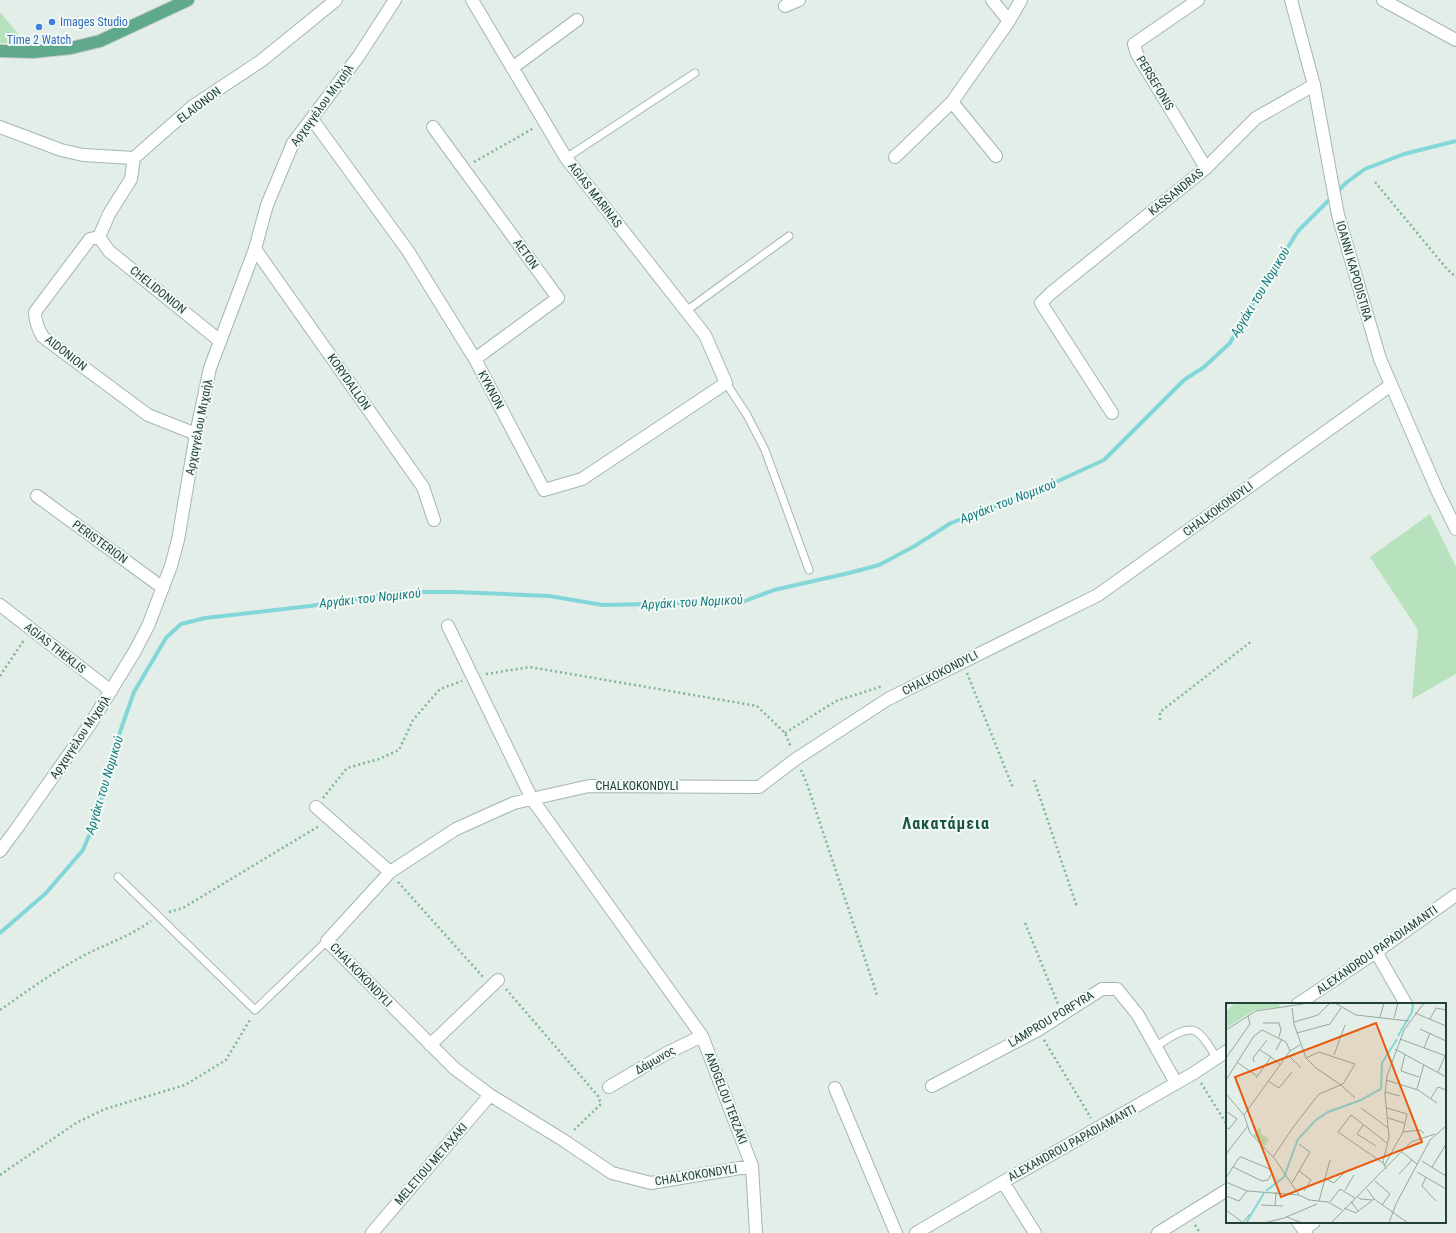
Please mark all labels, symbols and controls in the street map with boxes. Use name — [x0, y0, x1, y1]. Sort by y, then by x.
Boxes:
place label: Images Studio — [60, 15, 128, 29]
marker: Images Studio — [47, 17, 57, 27]
marker: Time 2 Watch — [34, 22, 44, 32]
place label: Time 2 Watch — [7, 33, 72, 47]
street label: PERSEFONIS — [1133, 53, 1177, 113]
street label: Αρχαγγέλου Μιχαήλ — [288, 61, 356, 149]
street label: ELAIONON — [174, 84, 224, 126]
street label: AGIAS MARINAS — [565, 160, 625, 230]
street label: KASSANDRAS — [1146, 166, 1206, 218]
street label: IOANNI KAPODISTIRA — [1333, 219, 1375, 323]
street label: AETON — [510, 236, 542, 272]
water label: Αργάκι του Νομικού — [1227, 244, 1293, 340]
street label: CHELIDONION — [127, 263, 189, 317]
street label: AIDONION — [42, 332, 90, 374]
street label: KORYDALLON — [325, 351, 373, 413]
street label: KYKNON — [475, 368, 507, 412]
street label: Αρχαγγέλου Μιχαήλ — [183, 378, 215, 476]
water label: Αργάκι του Νομικού — [957, 476, 1058, 527]
street label: CHALKOKONDYLI — [1180, 479, 1256, 539]
street label: PERISTERION — [70, 517, 130, 567]
water label: Αργάκι του Νομικού — [317, 585, 422, 611]
water label: Αργάκι του Νομικού — [640, 592, 743, 612]
street label: AGIAS THEKLIS — [22, 620, 88, 676]
street label: CHALKOKONDYLI — [900, 648, 980, 698]
street label: Αρχαγγέλου Μιχαήλ — [47, 692, 113, 781]
water label: Αργάκι του Νομικού — [82, 734, 126, 837]
street label: CHALKOKONDYLI — [595, 779, 679, 793]
district label: Λακατάμεια — [902, 814, 990, 833]
street label: ALEXANDROU PAPADIAMANTI — [1314, 903, 1440, 997]
street label: CHALKOKONDYLI — [327, 940, 395, 1010]
street label: LAMPROU PORFYRA — [1006, 988, 1096, 1050]
inset map — [1226, 1003, 1446, 1223]
street label: Δάμωνος — [632, 1043, 678, 1077]
street label: ANDGELOU TERZAKI — [702, 1050, 750, 1146]
street label: ALEXANDROU PAPADIAMANTI — [1005, 1102, 1139, 1184]
street label: MELETIOU METAXAKI — [392, 1120, 470, 1208]
street label: CHALKOKONDYLI — [654, 1162, 738, 1188]

